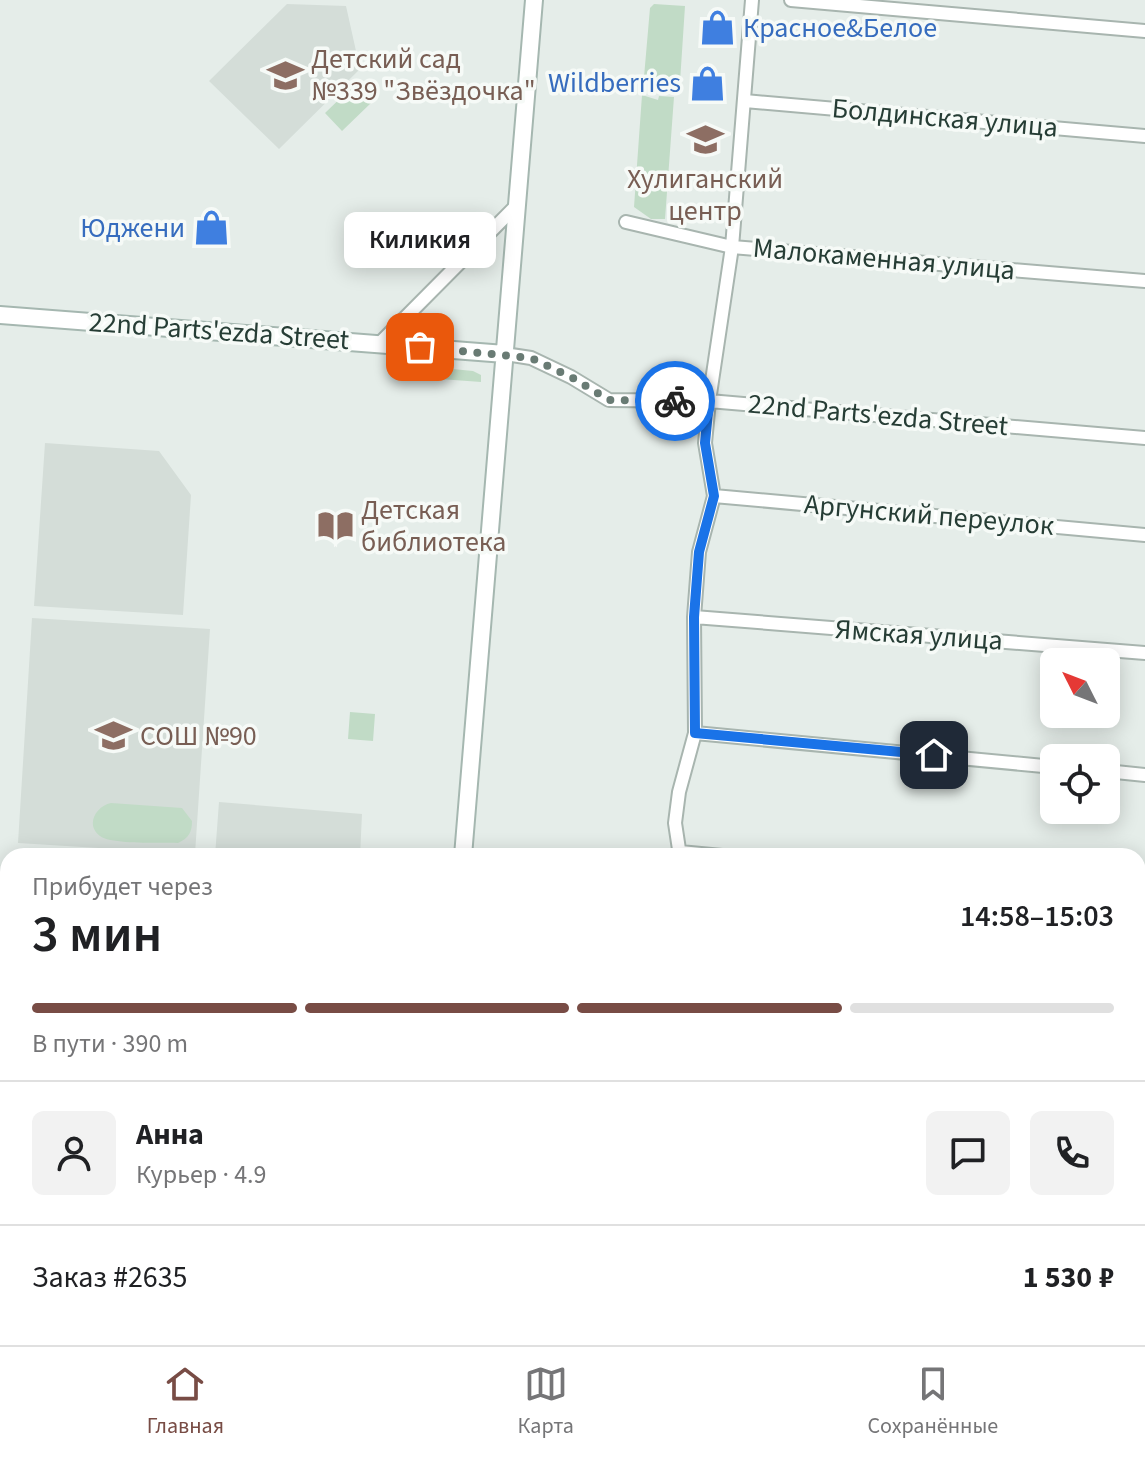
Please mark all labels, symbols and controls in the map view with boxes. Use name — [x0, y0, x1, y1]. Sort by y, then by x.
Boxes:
place label: Красное&Белое — [743, 8, 937, 48]
shop icon: Красное&Белое — [698, 9, 736, 47]
place label: Детский сад №339 "Звёздочка" — [311, 39, 536, 111]
school or university icon: Детский сад №339 "Звёздочка" — [266, 56, 304, 94]
place label: Wildberries — [548, 63, 681, 103]
shop icon: Wildberries — [688, 64, 726, 102]
street label: Болдинская улица — [830, 88, 1060, 148]
school or university icon: Хулиганский центр — [686, 120, 724, 158]
place label: Хулиганский центр — [627, 159, 783, 231]
place label: Юджени — [80, 208, 185, 248]
shop icon: Юджени — [192, 209, 230, 247]
callout: Киликия — [344, 211, 496, 267]
text: Киликия — [369, 221, 471, 258]
street label: Малокаменная улица — [751, 228, 1017, 290]
street label: 22nd Parts'ezda Street — [88, 302, 351, 360]
pin — [386, 313, 454, 381]
icon: bag — [398, 325, 442, 369]
courier — [635, 361, 715, 441]
icon: bike — [653, 379, 697, 423]
street label: 22nd Parts'ezda Street — [746, 384, 1010, 446]
street label: Аргунский переулок — [803, 484, 1056, 546]
place label: Детская библиотека — [361, 490, 506, 562]
library icon: Детская библиотека — [316, 507, 354, 545]
street label: Ямская улица — [834, 609, 1004, 661]
north arrow — [1040, 648, 1120, 728]
map controls — [1040, 648, 1120, 824]
place label: СОШ №90 — [140, 716, 257, 756]
school or university icon: СОШ №90 — [95, 717, 133, 755]
pin — [900, 721, 968, 789]
icon: home — [912, 733, 956, 777]
button: locate — [1040, 744, 1120, 824]
text: Прибудет через — [32, 868, 213, 905]
text: 14:58–15:03 — [960, 895, 1114, 938]
text: 3 мин — [32, 898, 162, 972]
text: В пути · 390 m — [32, 1025, 188, 1062]
button: person — [32, 1111, 116, 1195]
button: chat — [926, 1111, 1010, 1195]
button: phone — [1030, 1111, 1114, 1195]
text: Анна — [136, 1113, 204, 1156]
text: Курьер · 4.9 — [136, 1156, 266, 1193]
text: Заказ #2635 — [32, 1256, 188, 1299]
text: 1 530 ₽ — [1023, 1256, 1114, 1299]
tab: Главная — [147, 1362, 224, 1442]
tab: Карта — [518, 1362, 574, 1442]
tab: Сохранённые — [868, 1362, 998, 1442]

